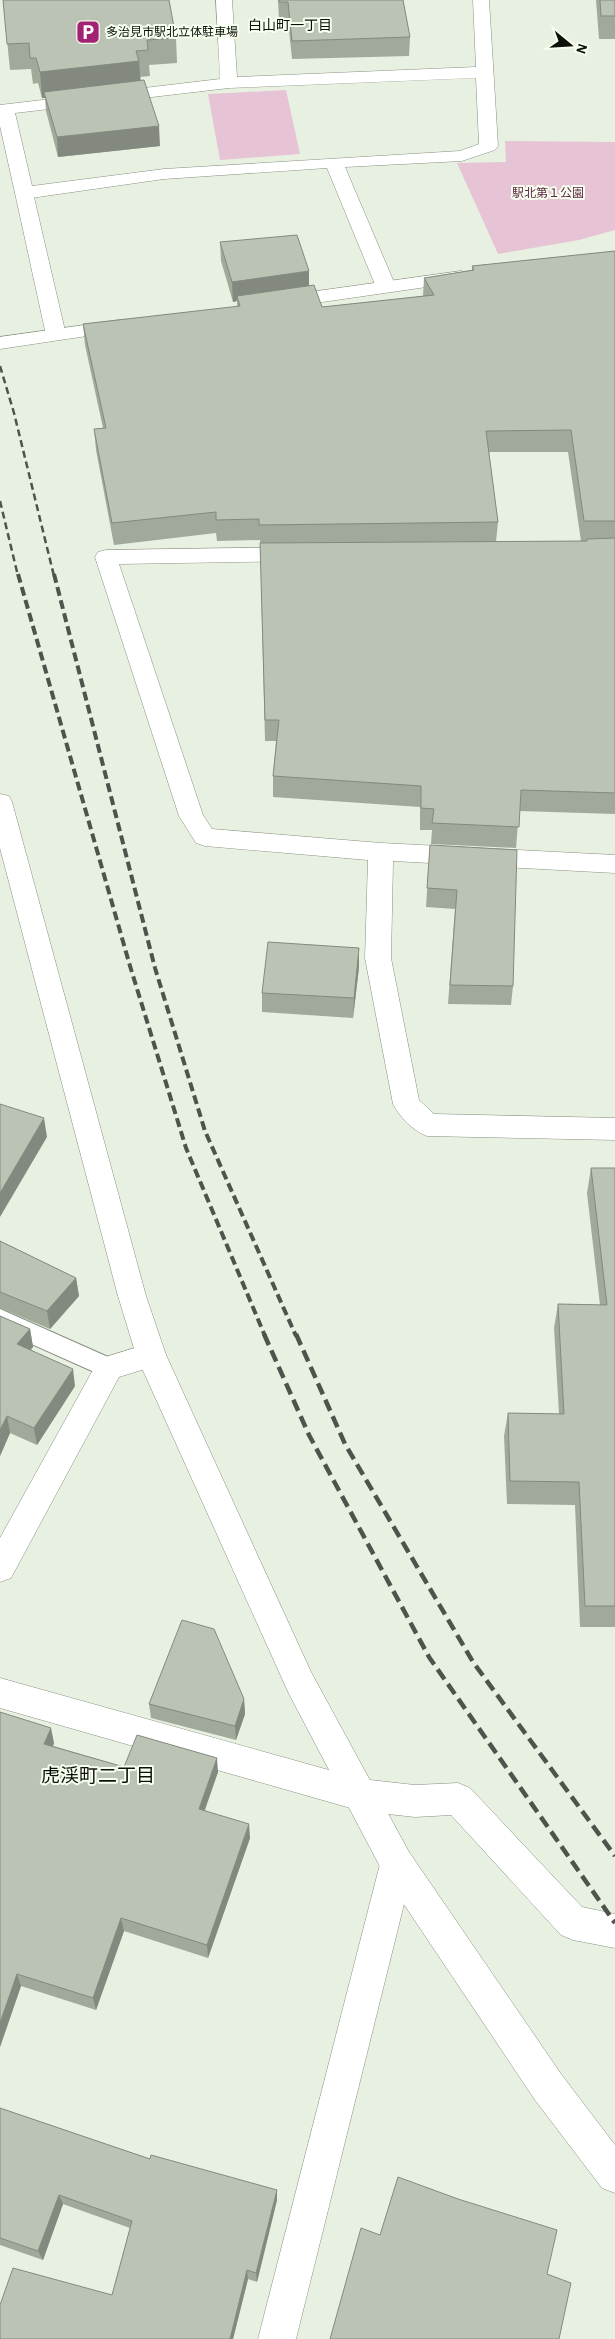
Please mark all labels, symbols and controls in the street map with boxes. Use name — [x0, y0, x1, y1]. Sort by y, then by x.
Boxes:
district label: 白山町一丁目 — [248, 18, 332, 33]
parking icon: 多治見市駅北立体駐車場 — [75, 19, 101, 45]
north arrow — [545, 20, 595, 70]
place label: 多治見市駅北立体駐車場 — [106, 25, 238, 38]
text: N — [573, 42, 590, 56]
park label: 駅北第１公園 — [512, 186, 584, 199]
district label: 虎渓町二丁目 — [41, 1766, 155, 1786]

